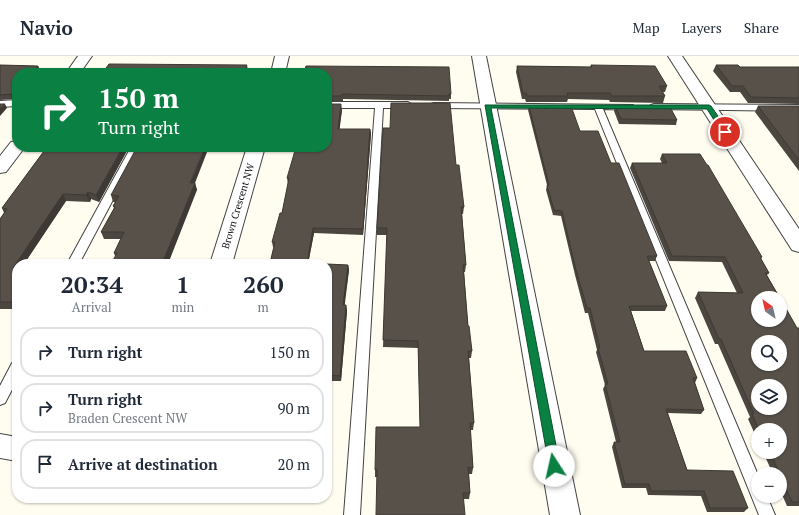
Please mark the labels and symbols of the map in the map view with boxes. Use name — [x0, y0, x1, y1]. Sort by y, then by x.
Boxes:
pin — [708, 115, 742, 149]
street label: Brown Crescent NW — [219, 161, 257, 250]
north arrow — [751, 291, 787, 327]
position arrow — [533, 445, 575, 487]

